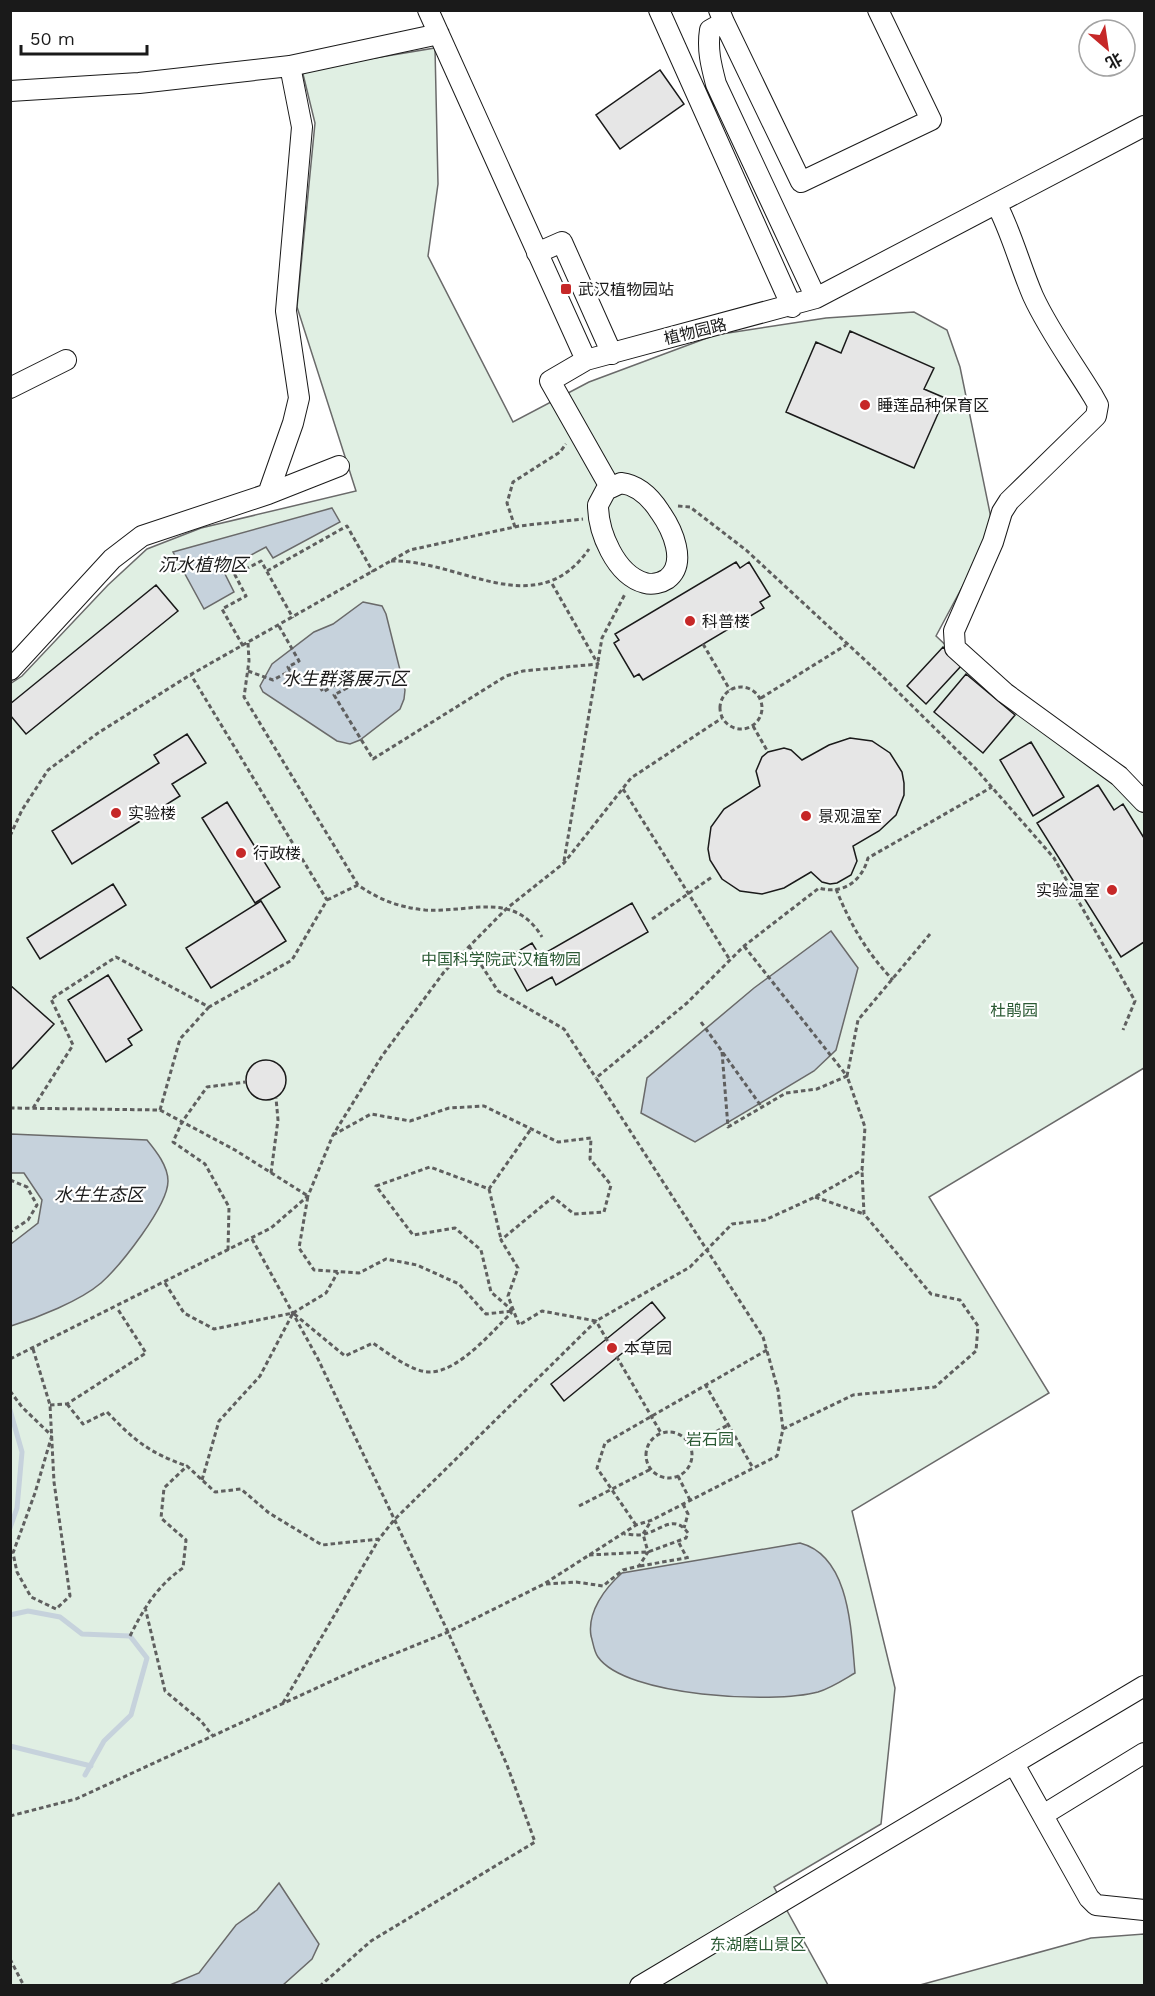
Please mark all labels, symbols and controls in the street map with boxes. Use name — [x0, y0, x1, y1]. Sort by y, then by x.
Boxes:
scale bar — [21, 18, 147, 56]
north arrow — [1077, 18, 1137, 78]
text: 50 m — [30, 28, 75, 49]
text: 北 — [1102, 48, 1126, 73]
place label: 武汉植物园站 — [578, 280, 674, 299]
marker: 武汉植物园站 — [559, 282, 573, 296]
street label: 植物园路 — [662, 315, 728, 348]
place label: 睡莲品种保育区 — [877, 396, 989, 415]
marker: 睡莲品种保育区 — [858, 398, 872, 412]
water label: 沉水植物区 — [158, 554, 251, 575]
place label: 科普楼 — [702, 612, 750, 631]
marker: 科普楼 — [683, 614, 697, 628]
water label: 水生群落展示区 — [282, 668, 411, 689]
place label: 实验楼 — [128, 804, 176, 823]
marker: 实验楼 — [109, 806, 123, 820]
place label: 景观温室 — [818, 807, 882, 826]
marker: 景观温室 — [799, 809, 813, 823]
place label: 行政楼 — [253, 844, 301, 863]
marker: 行政楼 — [234, 846, 248, 860]
place label: 实验温室 — [1036, 881, 1100, 900]
marker: 实验温室 — [1105, 883, 1119, 897]
park label: 中国科学院武汉植物园 — [421, 950, 581, 969]
park label: 杜鹃园 — [990, 1001, 1038, 1020]
water label: 水生生态区 — [54, 1184, 147, 1205]
place label: 本草园 — [624, 1339, 672, 1358]
marker: 本草园 — [605, 1341, 619, 1355]
park label: 岩石园 — [686, 1430, 734, 1449]
park label: 东湖磨山景区 — [710, 1935, 806, 1954]

